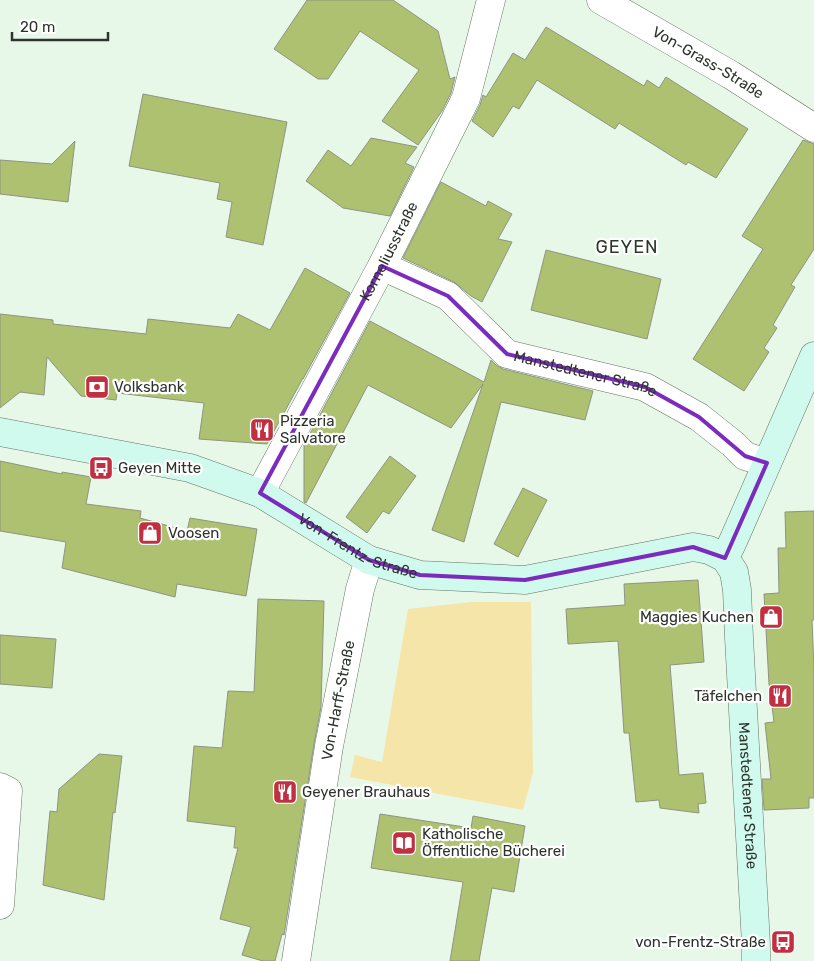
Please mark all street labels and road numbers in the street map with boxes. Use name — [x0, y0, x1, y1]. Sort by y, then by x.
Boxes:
street label: Von-Grass-Straße — [649, 23, 767, 103]
street label: Korneliusstraße — [356, 199, 422, 304]
street label: Manstedtener Straße — [512, 347, 660, 401]
street label: Von-Frentz-Straße — [295, 510, 420, 583]
street label: Von-Harff-Straße — [318, 639, 359, 762]
street label: Manstedtener Straße — [735, 721, 761, 870]

